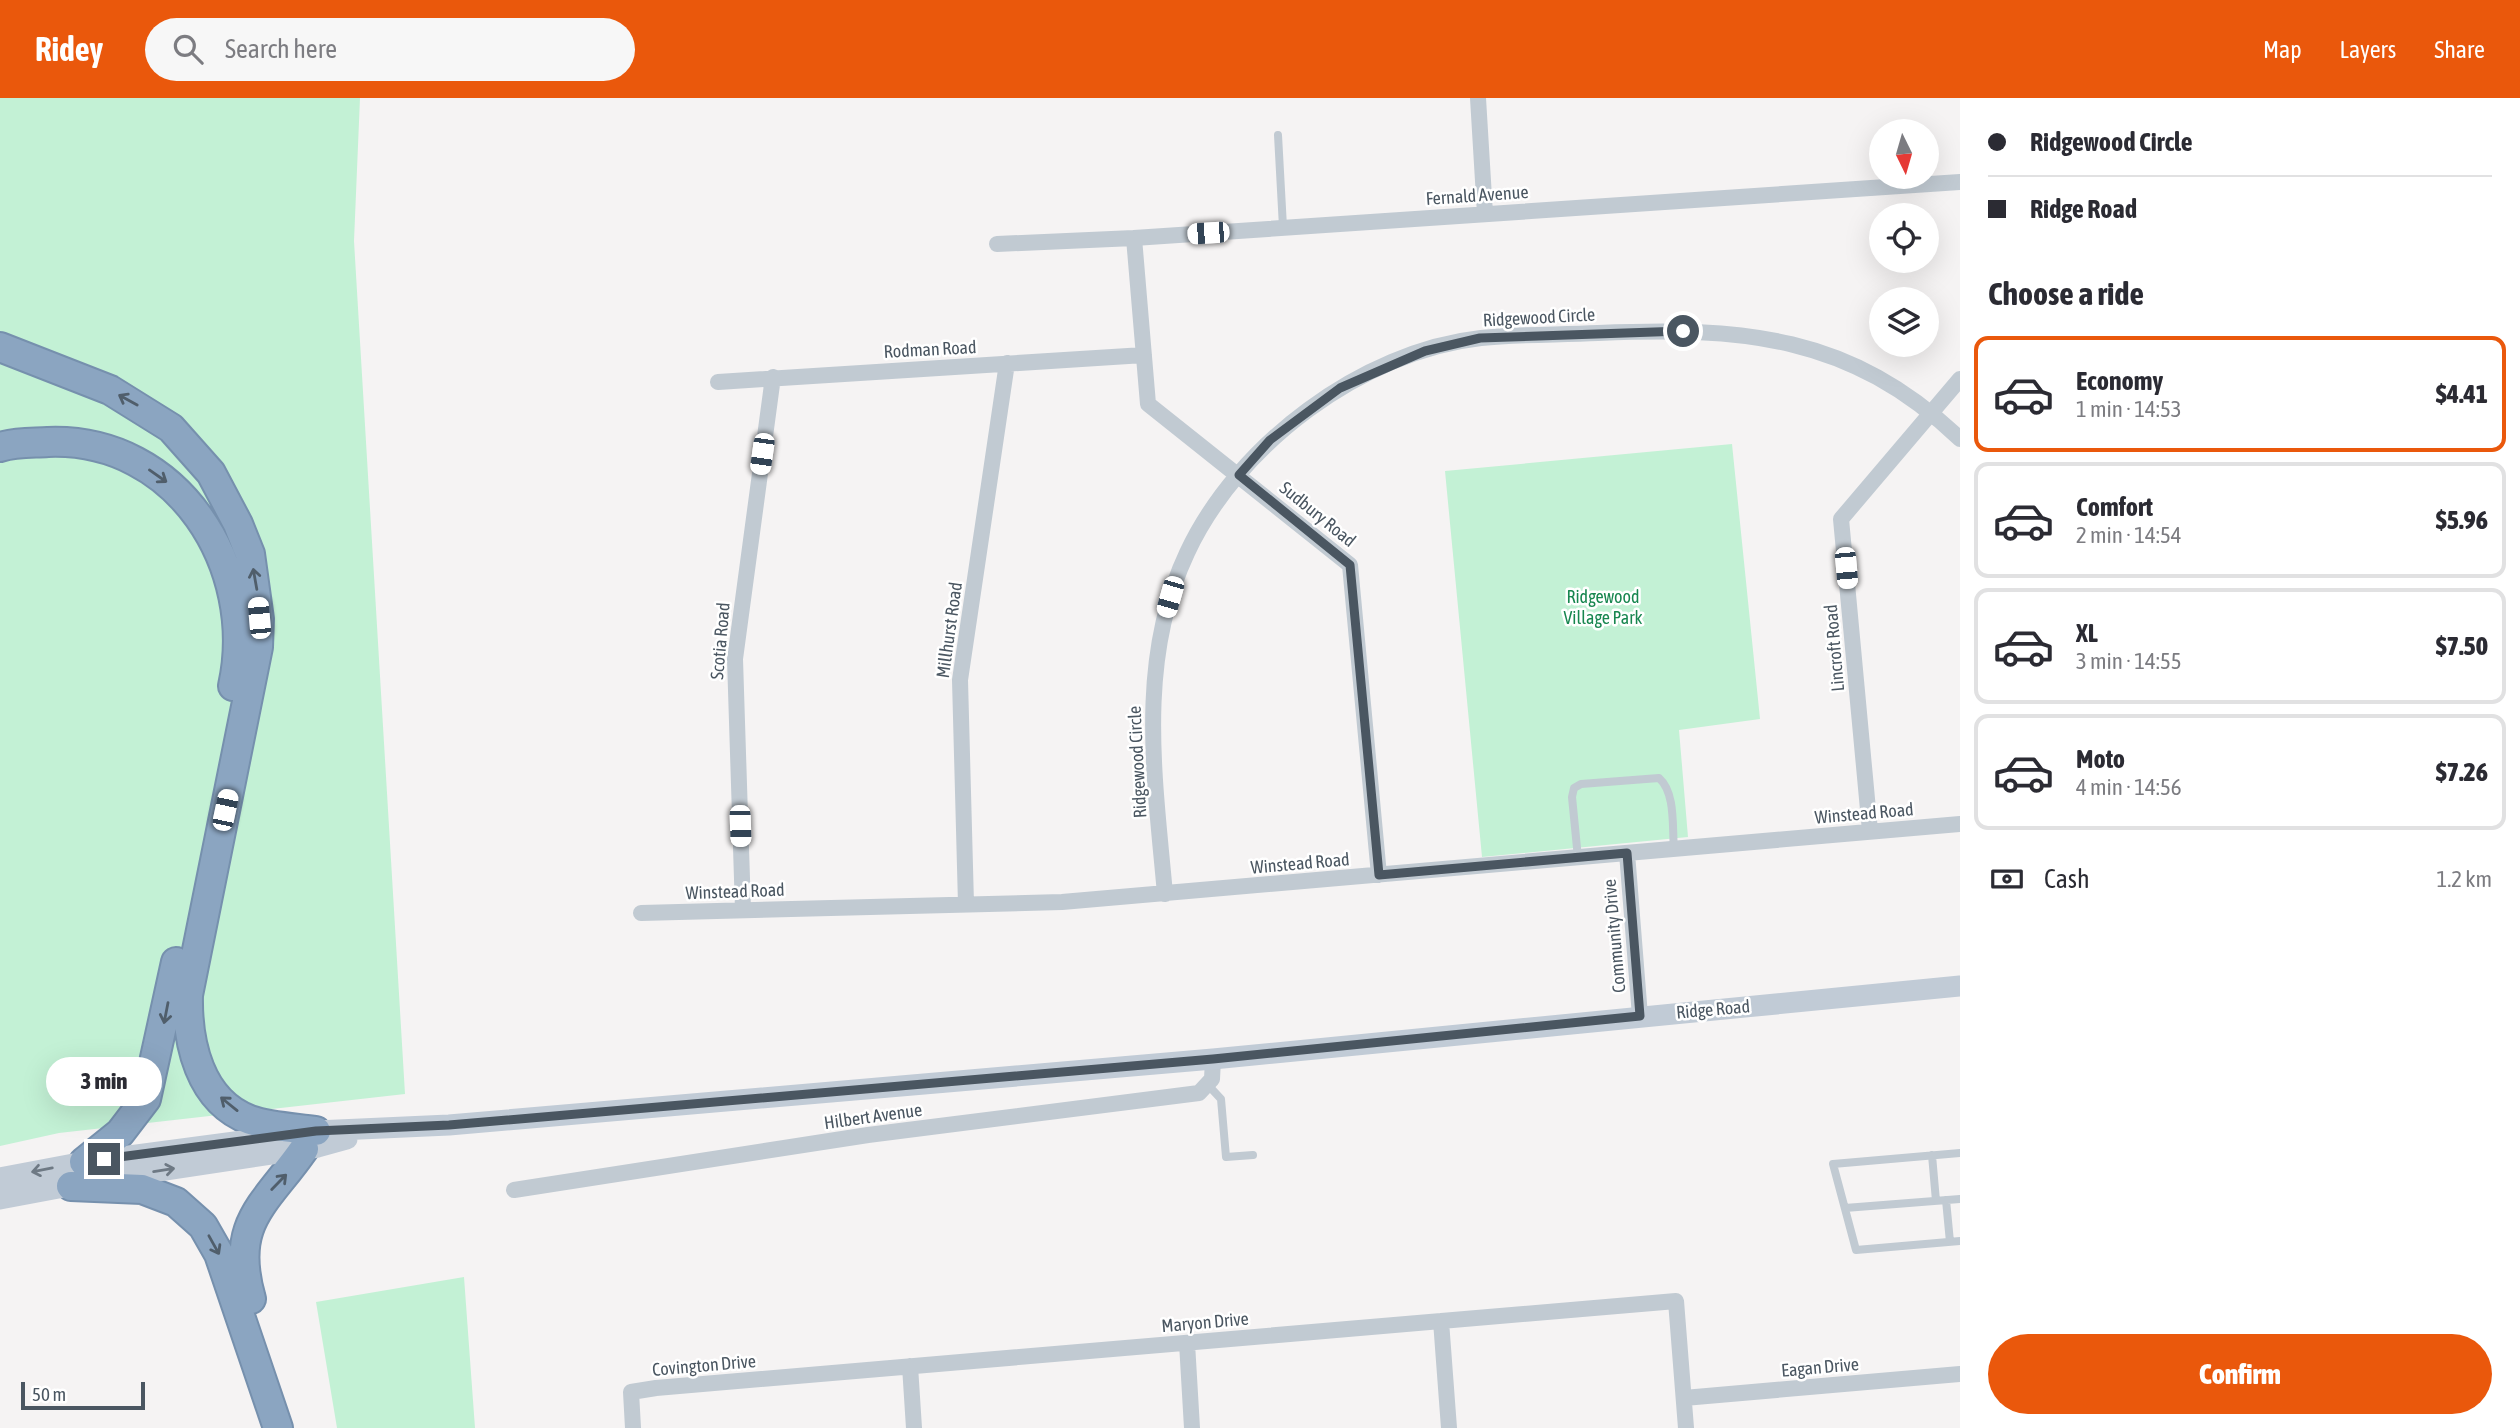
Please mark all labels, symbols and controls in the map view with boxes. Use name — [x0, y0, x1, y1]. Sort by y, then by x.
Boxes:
search box — [145, 18, 635, 81]
text: Ridey — [35, 30, 103, 68]
icon: search — [169, 30, 207, 68]
text: Search here — [225, 34, 337, 64]
text: Map — [2263, 36, 2302, 63]
text: Layers — [2340, 36, 2396, 63]
text: Share — [2434, 36, 2485, 63]
north arrow — [1869, 119, 1939, 189]
map controls — [1869, 119, 1939, 357]
text: Ridgewood Circle — [2030, 127, 2193, 157]
street label: Fernald Avenue — [1425, 181, 1529, 209]
text: Ridge Road — [2030, 194, 2137, 224]
button: locate — [1869, 203, 1939, 273]
car — [1187, 221, 1230, 245]
text: Choose a ride — [1988, 275, 2144, 312]
button: layers — [1869, 287, 1939, 357]
street label: Ridgewood Circle — [1482, 304, 1596, 330]
route start — [1667, 315, 1699, 347]
street label: Rodman Road — [883, 336, 977, 362]
icon: car — [1992, 363, 2055, 426]
text: Economy — [2076, 366, 2163, 396]
text: $4.41 — [2436, 379, 2488, 409]
one-way arrow — [118, 392, 138, 406]
text: 1 min · 14:53 — [2076, 396, 2182, 422]
car — [749, 432, 776, 476]
one-way arrow — [148, 469, 167, 483]
street label: Sudbury Road — [1276, 477, 1360, 551]
icon: car — [1992, 489, 2055, 552]
text: Comfort — [2076, 492, 2153, 522]
text: $5.96 — [2436, 505, 2488, 535]
text: 2 min · 14:54 — [2076, 522, 2182, 548]
car — [1834, 546, 1859, 590]
one-way arrow — [247, 568, 261, 591]
car — [1155, 574, 1186, 620]
street label: Millhurst Road — [932, 581, 966, 679]
park label: Ridgewood Village Park — [1564, 586, 1643, 628]
car — [247, 596, 272, 640]
street label: Scotia Road — [706, 602, 734, 680]
street label: Lincroft Road — [1820, 604, 1848, 692]
icon: car — [1992, 615, 2055, 678]
text: XL — [2076, 618, 2098, 648]
text: $7.50 — [2436, 631, 2488, 661]
text: 3 min · 14:55 — [2076, 648, 2182, 674]
street label: Ridgewood Circle — [1124, 705, 1150, 819]
icon: car — [1992, 741, 2055, 804]
text: Moto — [2076, 744, 2125, 774]
text: $7.26 — [2436, 757, 2488, 787]
text: 4 min · 14:56 — [2076, 774, 2182, 800]
car — [211, 787, 240, 833]
street label: Winstead Road — [1814, 798, 1914, 828]
car — [729, 805, 752, 847]
street label: Winstead Road — [1250, 848, 1350, 878]
icon: cash — [1988, 860, 2026, 898]
text: Cash — [2044, 864, 2090, 894]
text: 1.2 km — [2436, 866, 2492, 892]
street label: Community Drive — [1599, 878, 1629, 994]
street label: Winstead Road — [685, 879, 785, 903]
street label: Ridge Road — [1675, 995, 1751, 1023]
one-way arrow — [158, 1001, 172, 1024]
callout: 3 min — [46, 1058, 162, 1107]
text: 3 min — [81, 1068, 127, 1094]
one-way arrow — [220, 1097, 238, 1112]
street label: Hilbert Avenue — [823, 1099, 923, 1133]
route end — [88, 1143, 120, 1175]
one-way arrow — [31, 1163, 54, 1177]
one-way arrow — [152, 1163, 175, 1176]
one-way arrow — [271, 1173, 287, 1191]
one-way arrow — [207, 1235, 221, 1255]
street label: Maryon Drive — [1160, 1308, 1250, 1336]
button: Confirm — [1988, 1334, 2492, 1414]
street label: Covington Drive — [651, 1350, 757, 1380]
street label: Eagan Drive — [1780, 1353, 1860, 1381]
scale bar — [21, 1379, 145, 1411]
text: 50 m — [32, 1383, 66, 1405]

